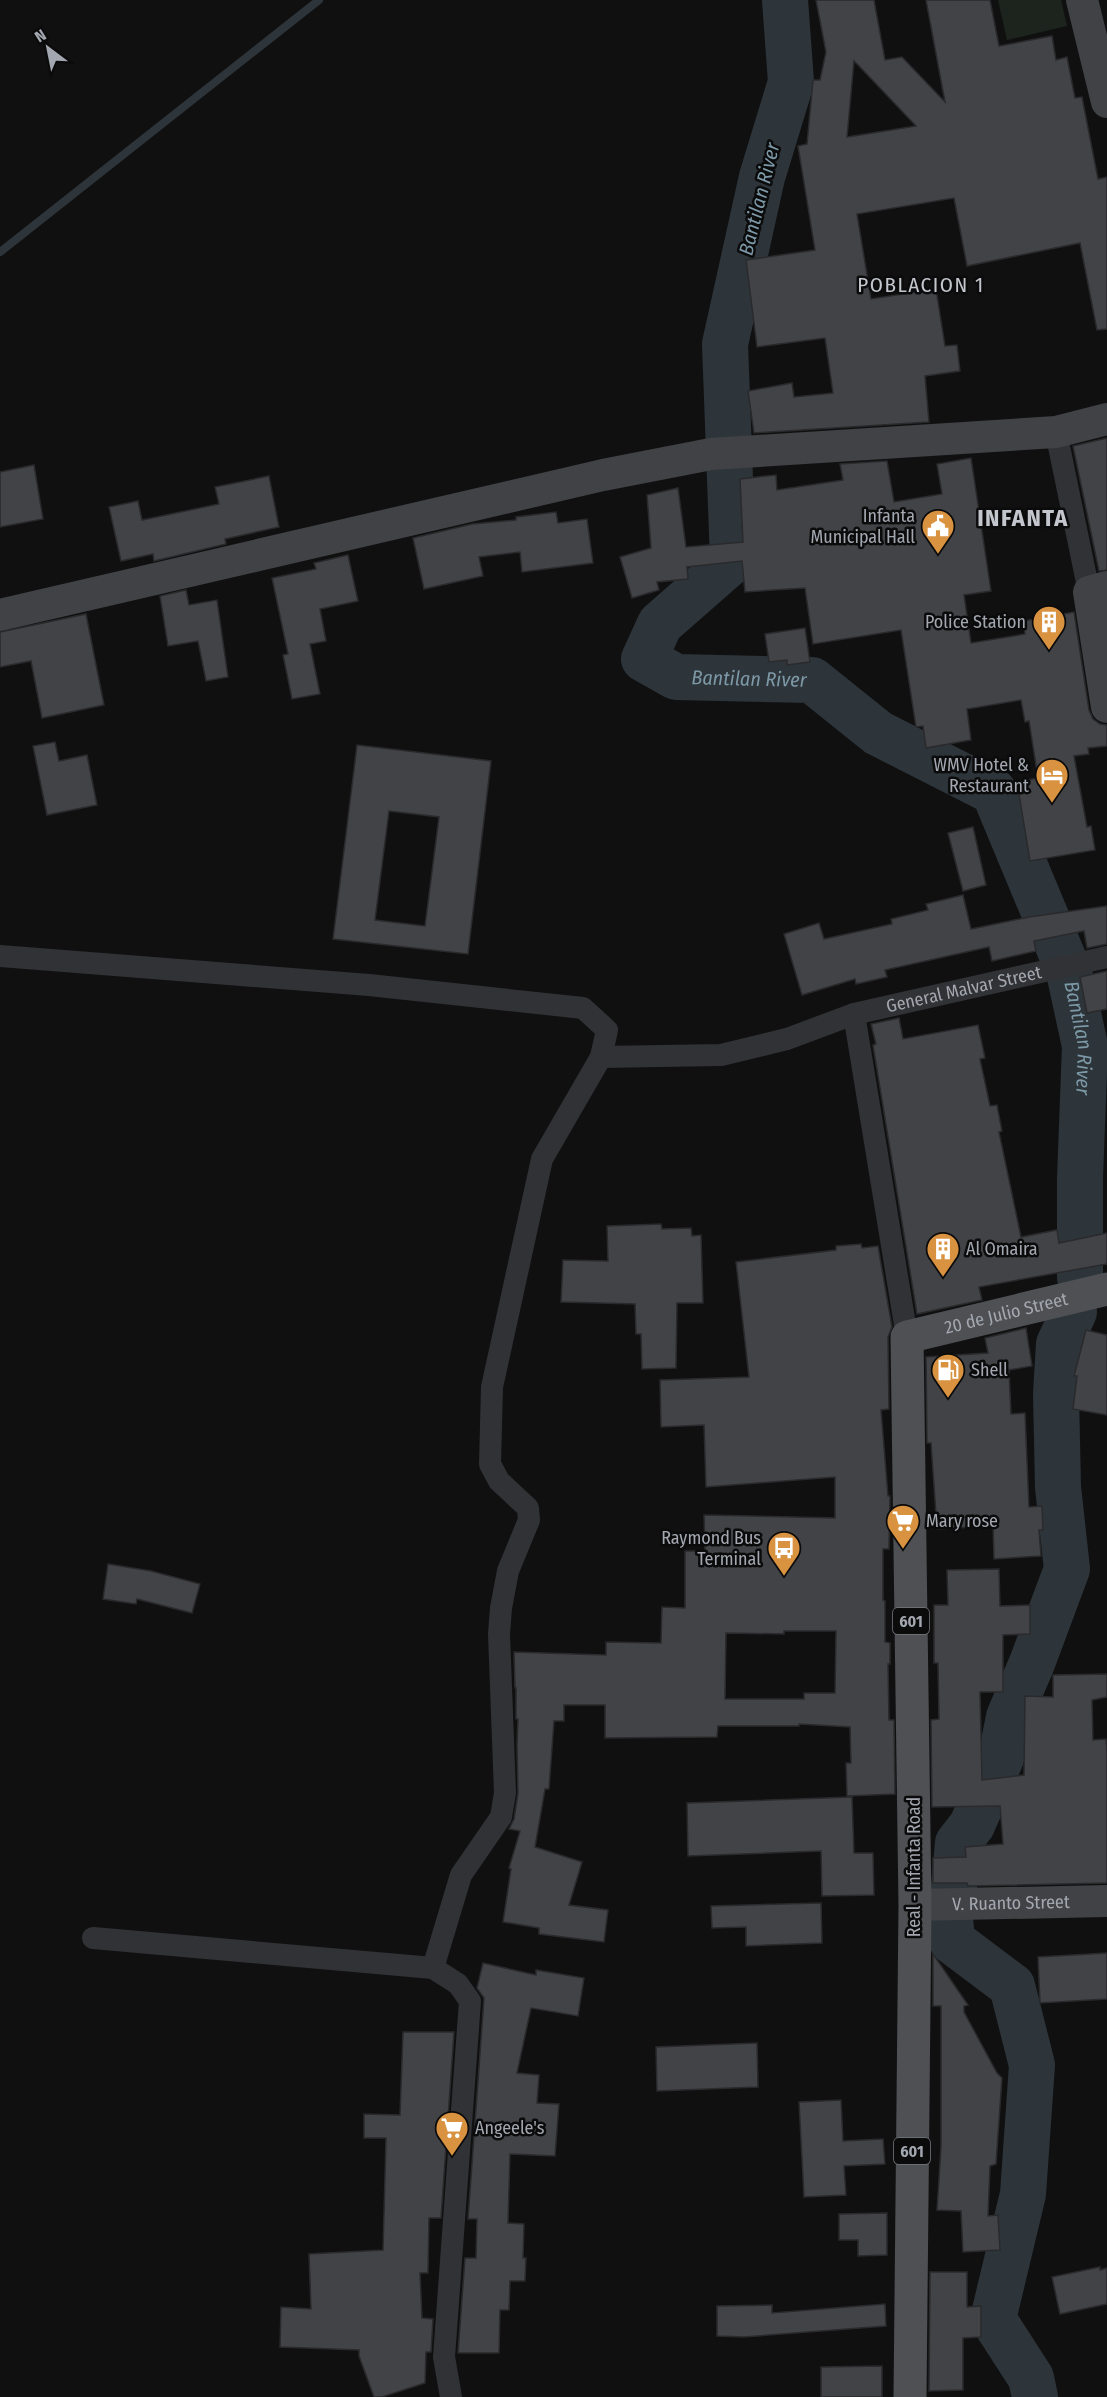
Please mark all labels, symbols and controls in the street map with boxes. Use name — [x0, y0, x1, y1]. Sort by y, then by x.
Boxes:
north arrow — [18, 18, 78, 78]
text: N — [31, 25, 49, 46]
water label: Bantilan River — [733, 139, 785, 258]
district label: POBLACION 1 — [857, 272, 985, 298]
district label: INFANTA — [977, 504, 1069, 532]
place label: Infanta Municipal Hall — [810, 505, 915, 548]
public building icon: Infanta Municipal Hall — [920, 508, 956, 555]
building icon: Police Station — [1031, 604, 1067, 651]
place label: Police Station — [925, 611, 1026, 633]
water label: Bantilan River — [691, 665, 808, 692]
place label: WMV Hotel & Restaurant — [934, 754, 1029, 797]
hotel icon: WMV Hotel & Restaurant — [1034, 757, 1070, 804]
street label: General Malvar Street — [884, 961, 1044, 1017]
water label: Bantilan River — [1059, 979, 1097, 1096]
building icon: Al Omaira — [925, 1231, 961, 1278]
place label: Al Omaira — [966, 1238, 1038, 1260]
street label: 20 de Julio Street — [942, 1288, 1070, 1339]
fuel station icon: Shell — [930, 1352, 966, 1399]
place label: Shell — [971, 1359, 1008, 1381]
supermarket icon: Mary rose — [885, 1503, 921, 1550]
place label: Mary rose — [926, 1510, 998, 1532]
place label: Raymond Bus Terminal — [661, 1527, 761, 1570]
bus stop icon: Raymond Bus Terminal — [766, 1530, 802, 1577]
road number: 601 — [893, 1608, 929, 1634]
street label: Real - Infanta Road — [903, 1797, 925, 1937]
street label: V. Ruanto Street — [952, 1891, 1070, 1915]
supermarket icon: Angeele's — [434, 2110, 470, 2157]
place label: Angeele's — [475, 2117, 545, 2139]
road number: 601 — [894, 2138, 930, 2164]

